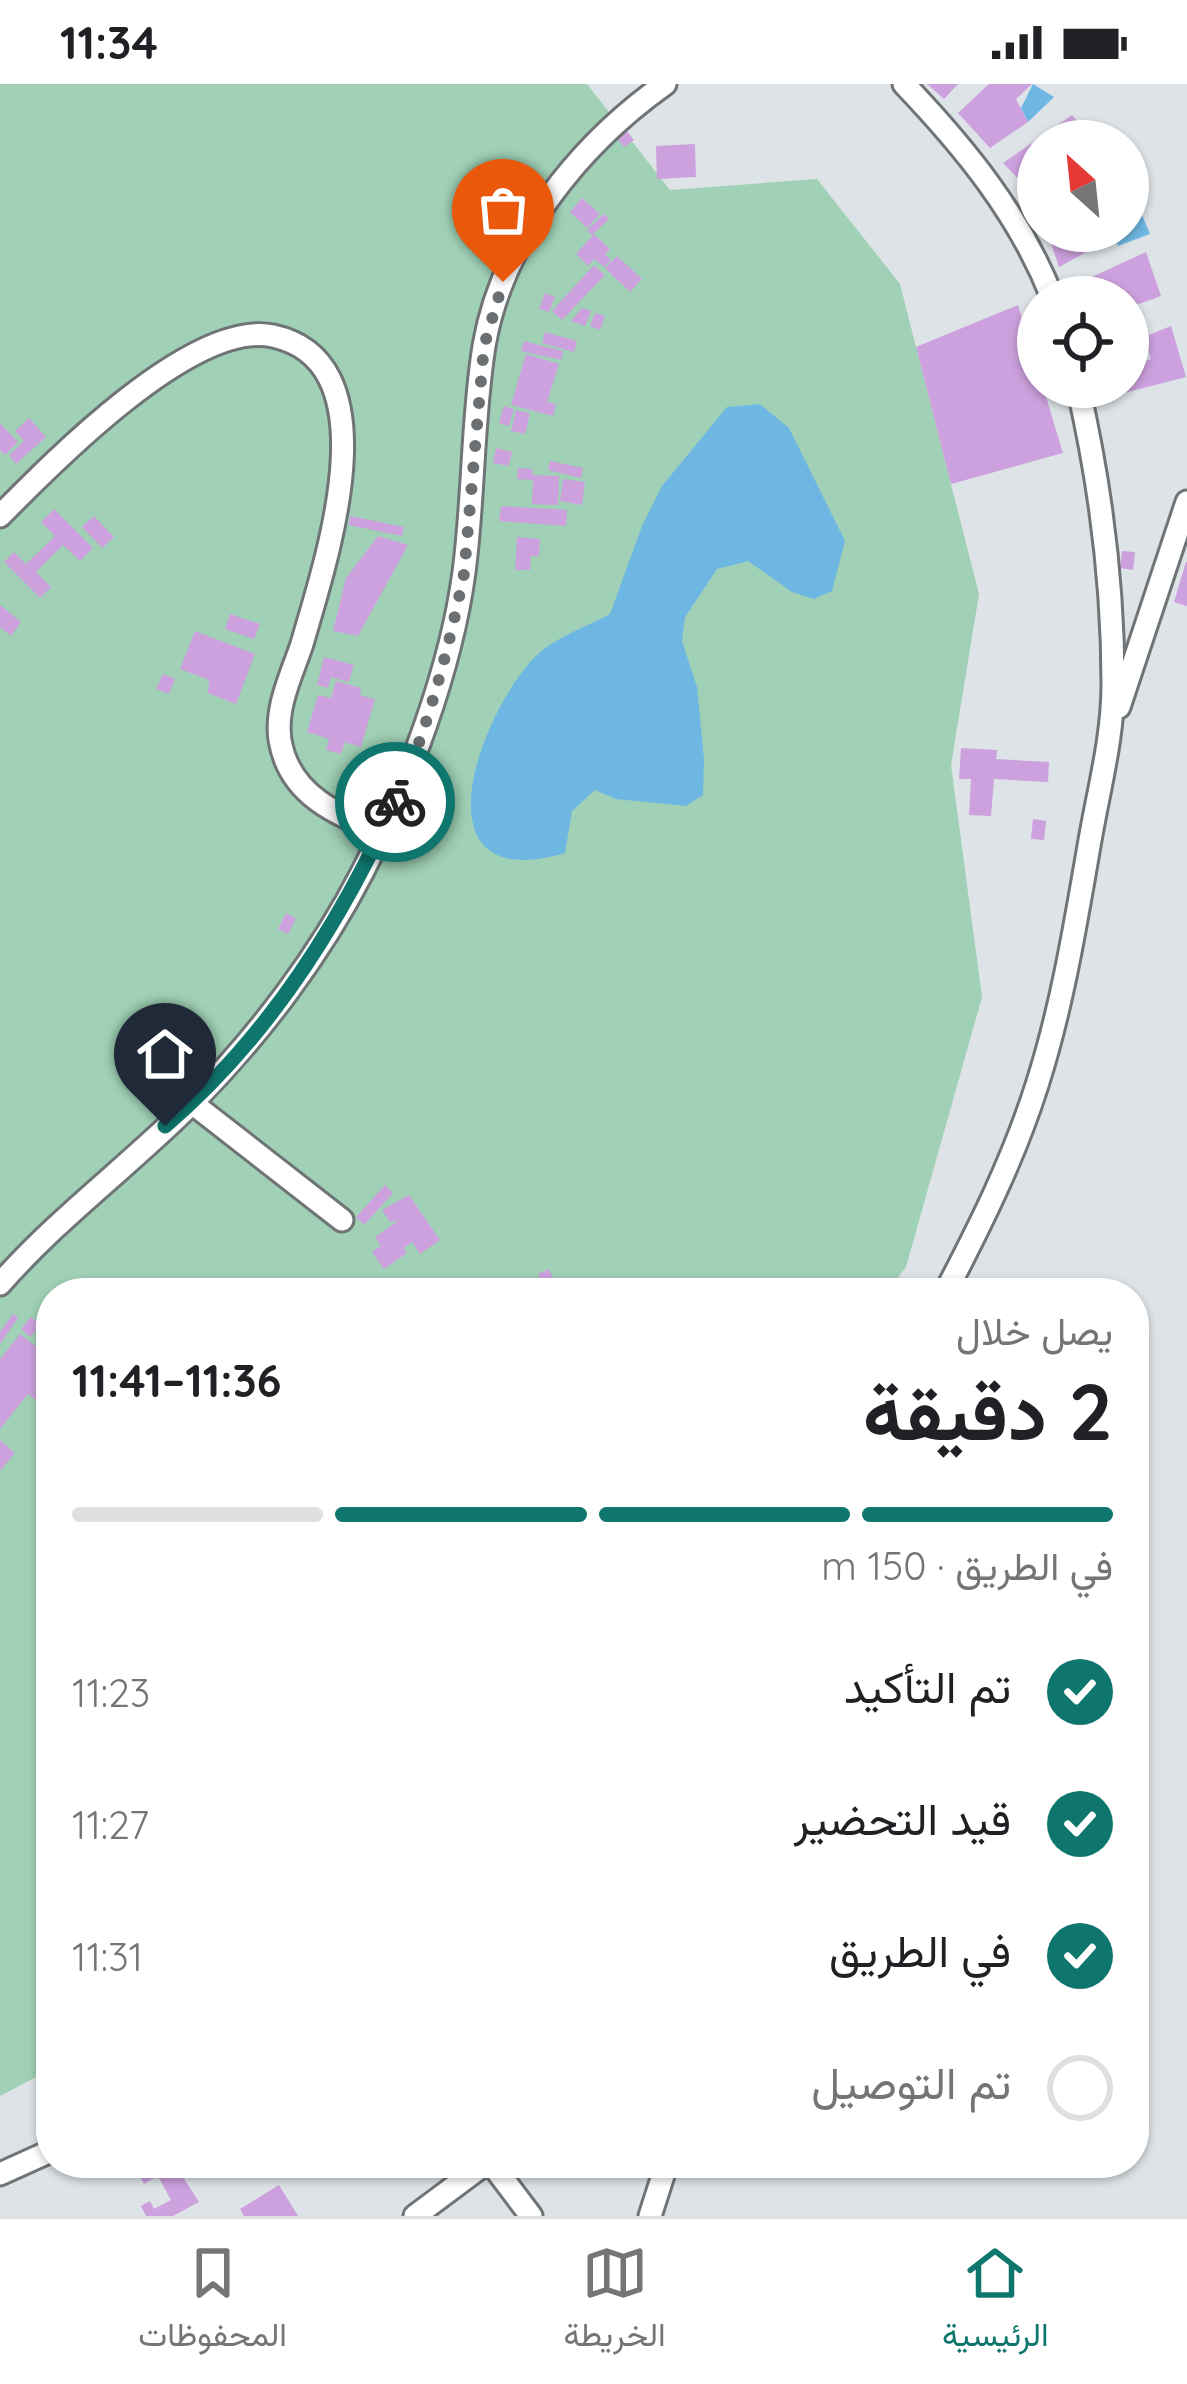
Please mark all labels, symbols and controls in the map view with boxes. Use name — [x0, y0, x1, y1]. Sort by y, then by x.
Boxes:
text: 11:34 — [60, 14, 158, 70]
north arrow — [1017, 120, 1149, 252]
map controls — [1017, 120, 1149, 408]
pin — [452, 159, 554, 282]
icon: bag — [470, 177, 536, 243]
button: locate — [1017, 276, 1149, 408]
courier — [335, 742, 455, 862]
icon: bike — [362, 769, 428, 835]
pin — [114, 1003, 216, 1126]
icon: home — [132, 1021, 198, 1087]
text: يصل خلال — [956, 1306, 1113, 1355]
text: 11:36–11:41 — [72, 1352, 282, 1408]
text: 2 دقيقة — [863, 1362, 1113, 1460]
text: في الطريق · 150 m — [821, 1541, 1113, 1590]
text: تم التأكيد — [844, 1658, 1011, 1714]
icon: check — [1047, 1659, 1113, 1725]
text: 11:23 — [72, 1668, 150, 1717]
text: قيد التحضير — [794, 1790, 1011, 1846]
icon: check — [1047, 1791, 1113, 1857]
text: 11:27 — [72, 1800, 149, 1849]
text: في الطريق — [829, 1922, 1011, 1978]
icon: check — [1047, 1923, 1113, 1989]
text: 11:31 — [72, 1932, 143, 1981]
text: تم التوصيل — [811, 2054, 1011, 2110]
tab: المحفوظات — [138, 2240, 287, 2364]
tab: الخريطة — [563, 2240, 666, 2364]
tab: الرئيسية — [942, 2240, 1049, 2364]

